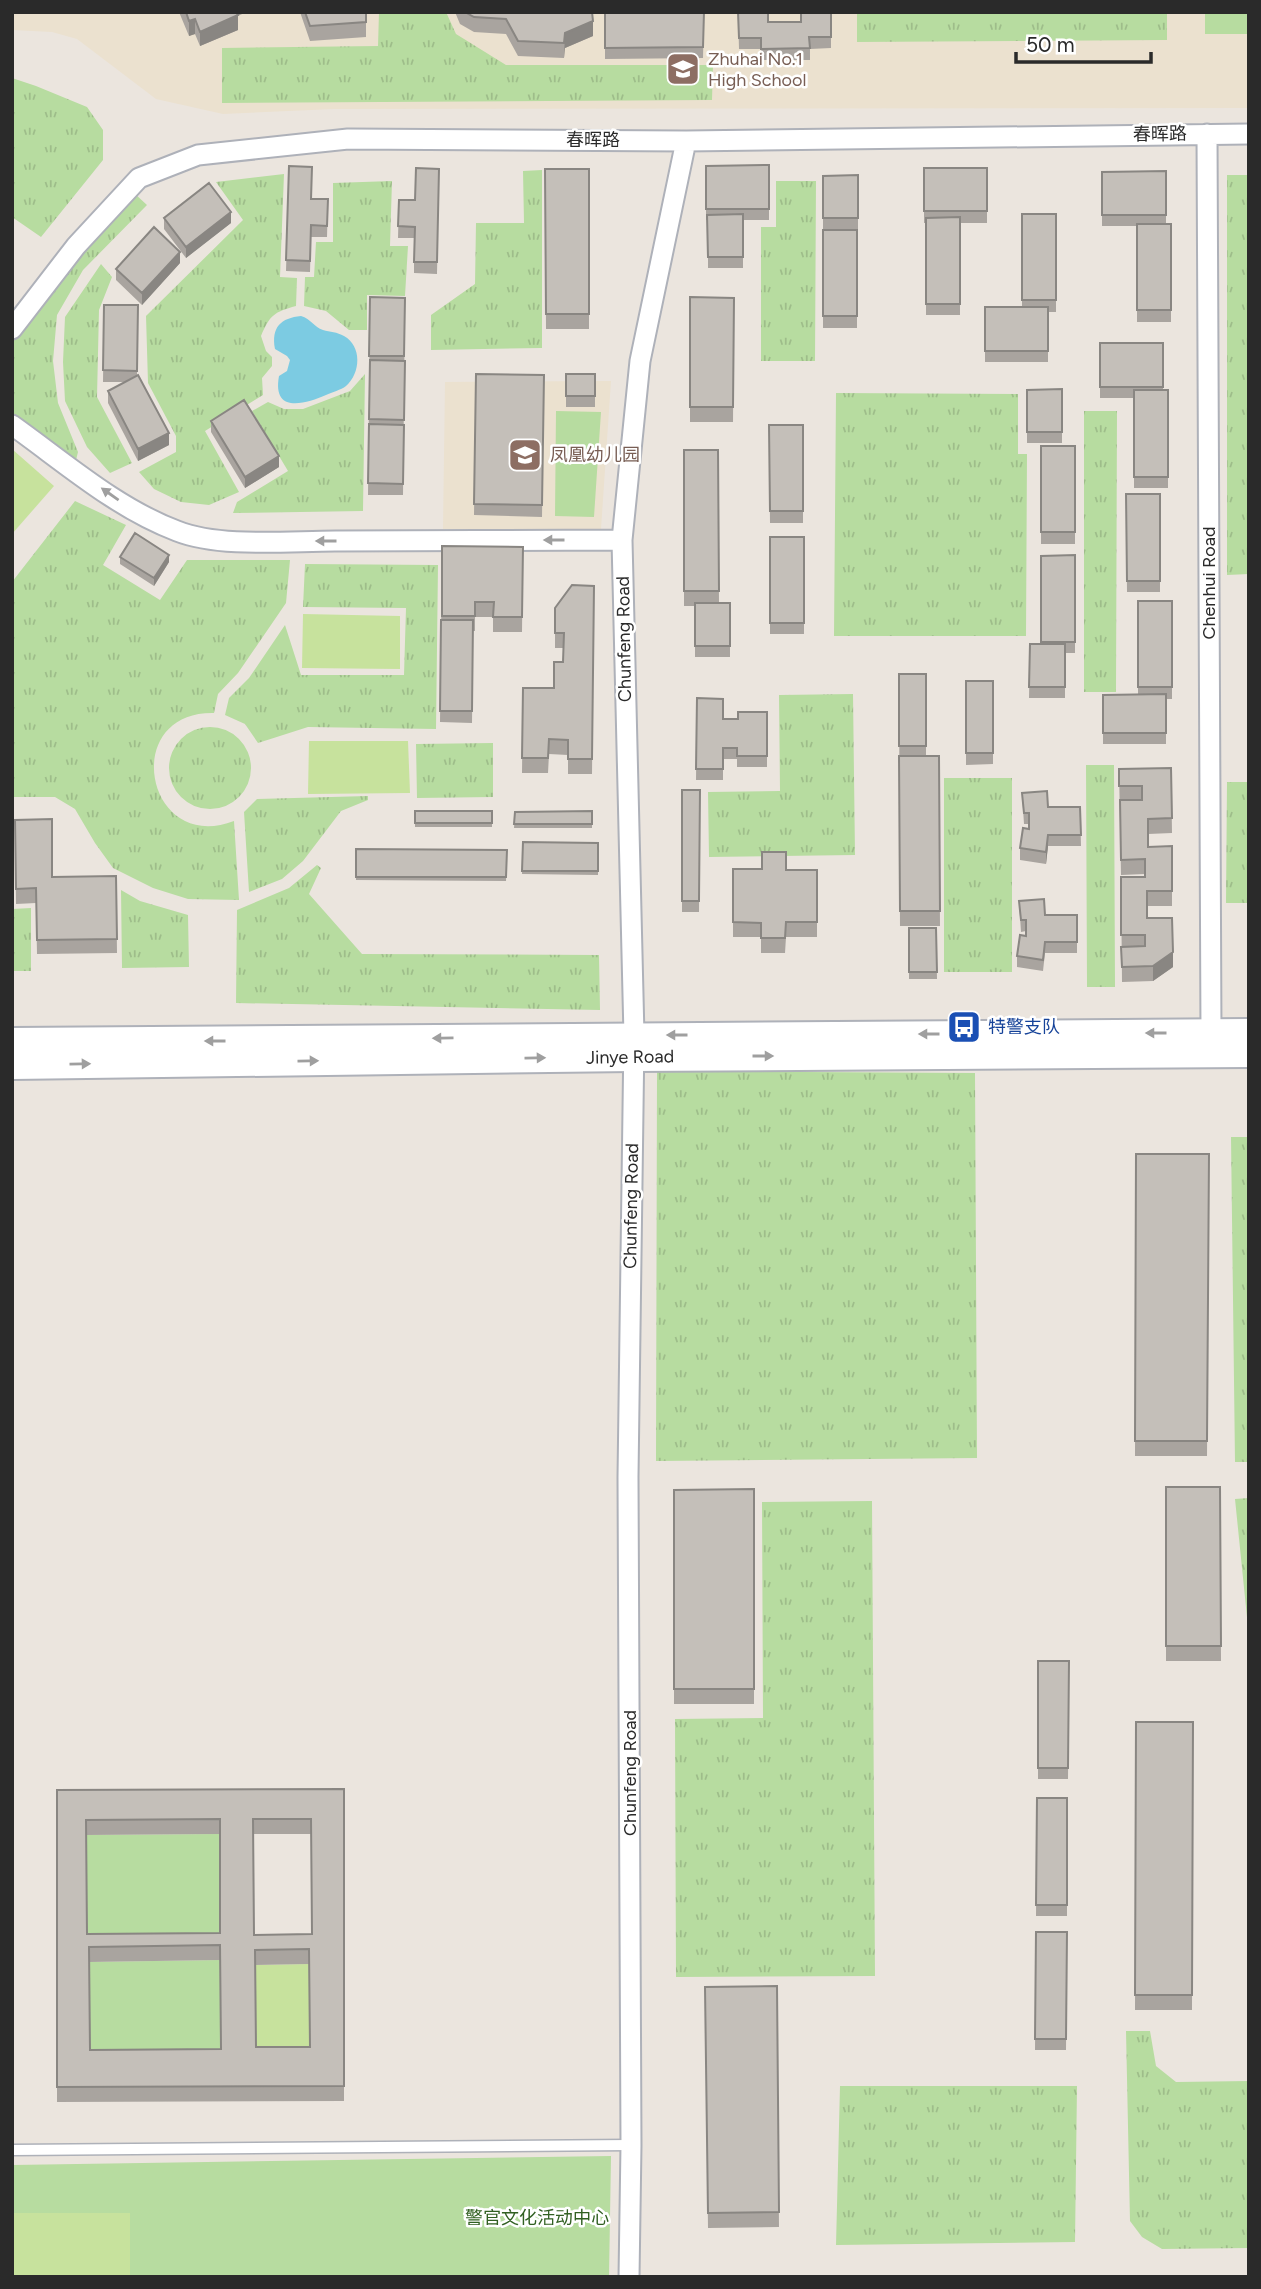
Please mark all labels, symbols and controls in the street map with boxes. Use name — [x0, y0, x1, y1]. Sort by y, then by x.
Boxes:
scale bar — [1016, 21, 1151, 65]
text: 50 m — [1026, 32, 1075, 57]
place label: Zhuhai No.1 High School — [708, 48, 806, 91]
school or university icon: Zhuhai No.1 High School — [664, 50, 702, 88]
street label: 春晖路 — [1133, 123, 1187, 145]
street label: 春晖路 — [566, 129, 620, 151]
school or university icon: 凤凰幼儿园 — [506, 436, 544, 474]
place label: 凤凰幼儿园 — [550, 444, 640, 466]
one-way arrow — [101, 487, 119, 501]
street label: Chenhui Road — [1198, 526, 1220, 640]
one-way arrow — [542, 534, 564, 546]
one-way arrow — [315, 535, 337, 547]
street label: Chunfeng Road — [612, 576, 636, 702]
bus stop icon: 特警支队 — [945, 1008, 983, 1046]
place label: 特警支队 — [988, 1016, 1060, 1038]
one-way arrow — [917, 1028, 939, 1040]
one-way arrow — [1145, 1028, 1167, 1039]
one-way arrow — [665, 1029, 687, 1041]
one-way arrow — [432, 1032, 454, 1044]
one-way arrow — [204, 1035, 226, 1047]
street label: Jinye Road — [586, 1045, 674, 1069]
one-way arrow — [752, 1050, 774, 1062]
one-way arrow — [525, 1052, 547, 1064]
one-way arrow — [297, 1056, 319, 1067]
one-way arrow — [70, 1059, 92, 1070]
street label: Chunfeng Road — [619, 1143, 643, 1269]
street label: Chunfeng Road — [619, 1710, 641, 1836]
park label: 警官文化活动中心 — [465, 2207, 609, 2229]

